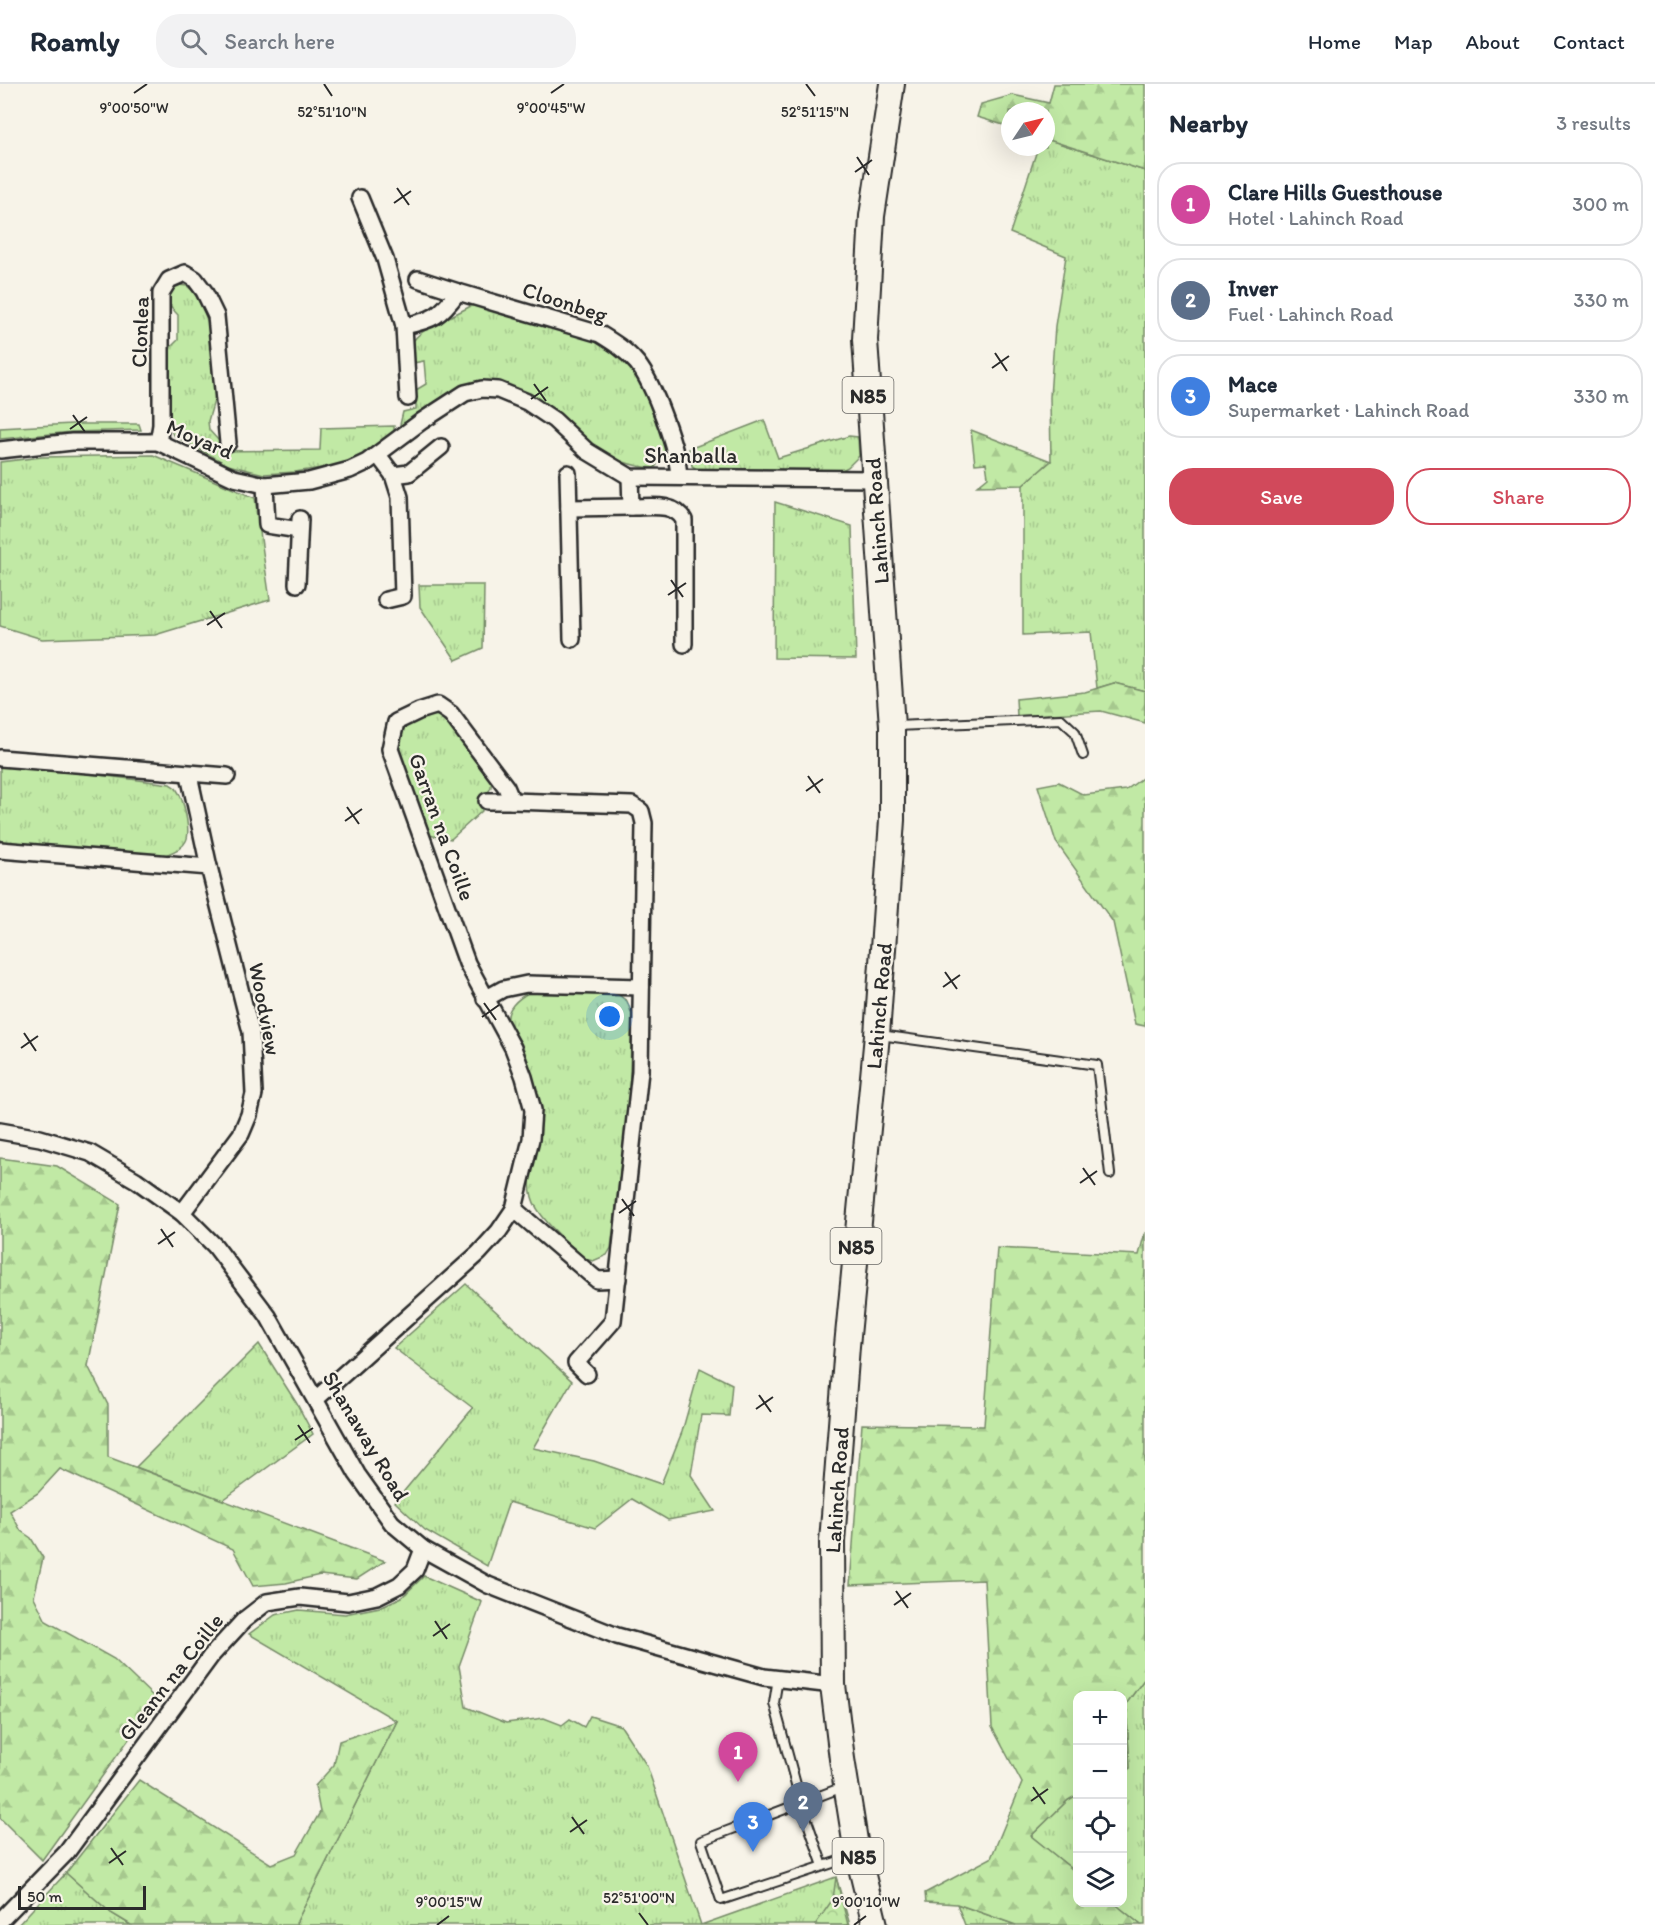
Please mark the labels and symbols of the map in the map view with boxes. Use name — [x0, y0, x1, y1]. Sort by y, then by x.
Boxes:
text: 9°00'50"W — [100, 99, 169, 117]
text: 9°00'45"W — [517, 99, 586, 117]
north arrow — [1001, 102, 1055, 156]
text: 52°51'10"N — [297, 103, 367, 121]
text: 52°51'15"N — [781, 103, 849, 121]
street label: Cloonbeg — [519, 276, 612, 329]
street label: Clonlea — [125, 295, 155, 368]
road number: N85 — [842, 377, 894, 413]
street label: Moyard — [163, 413, 237, 465]
street label: Shanballa — [644, 442, 738, 469]
street label: Lahinch Road — [859, 457, 895, 585]
street label: Garran na Coille — [403, 750, 481, 904]
street label: Lahinch Road — [860, 942, 898, 1070]
street label: Woodview — [243, 960, 287, 1058]
your location — [595, 1002, 624, 1031]
road number: N85 — [830, 1228, 882, 1264]
street label: Shanaway Road — [317, 1366, 416, 1506]
street label: Lahinch Road — [819, 1426, 855, 1554]
street label: Gleann na Coille — [113, 1608, 229, 1746]
pin: 1 — [718, 1732, 758, 1782]
pin: 2 — [784, 1782, 822, 1832]
pin: 3 — [734, 1802, 772, 1852]
road number: N85 — [832, 1838, 884, 1874]
scale bar — [18, 1883, 146, 1910]
text: 52°51'00"N — [603, 1889, 675, 1907]
text: 9°00'15"W — [416, 1893, 483, 1911]
text: 9°00'10"W — [832, 1893, 900, 1911]

